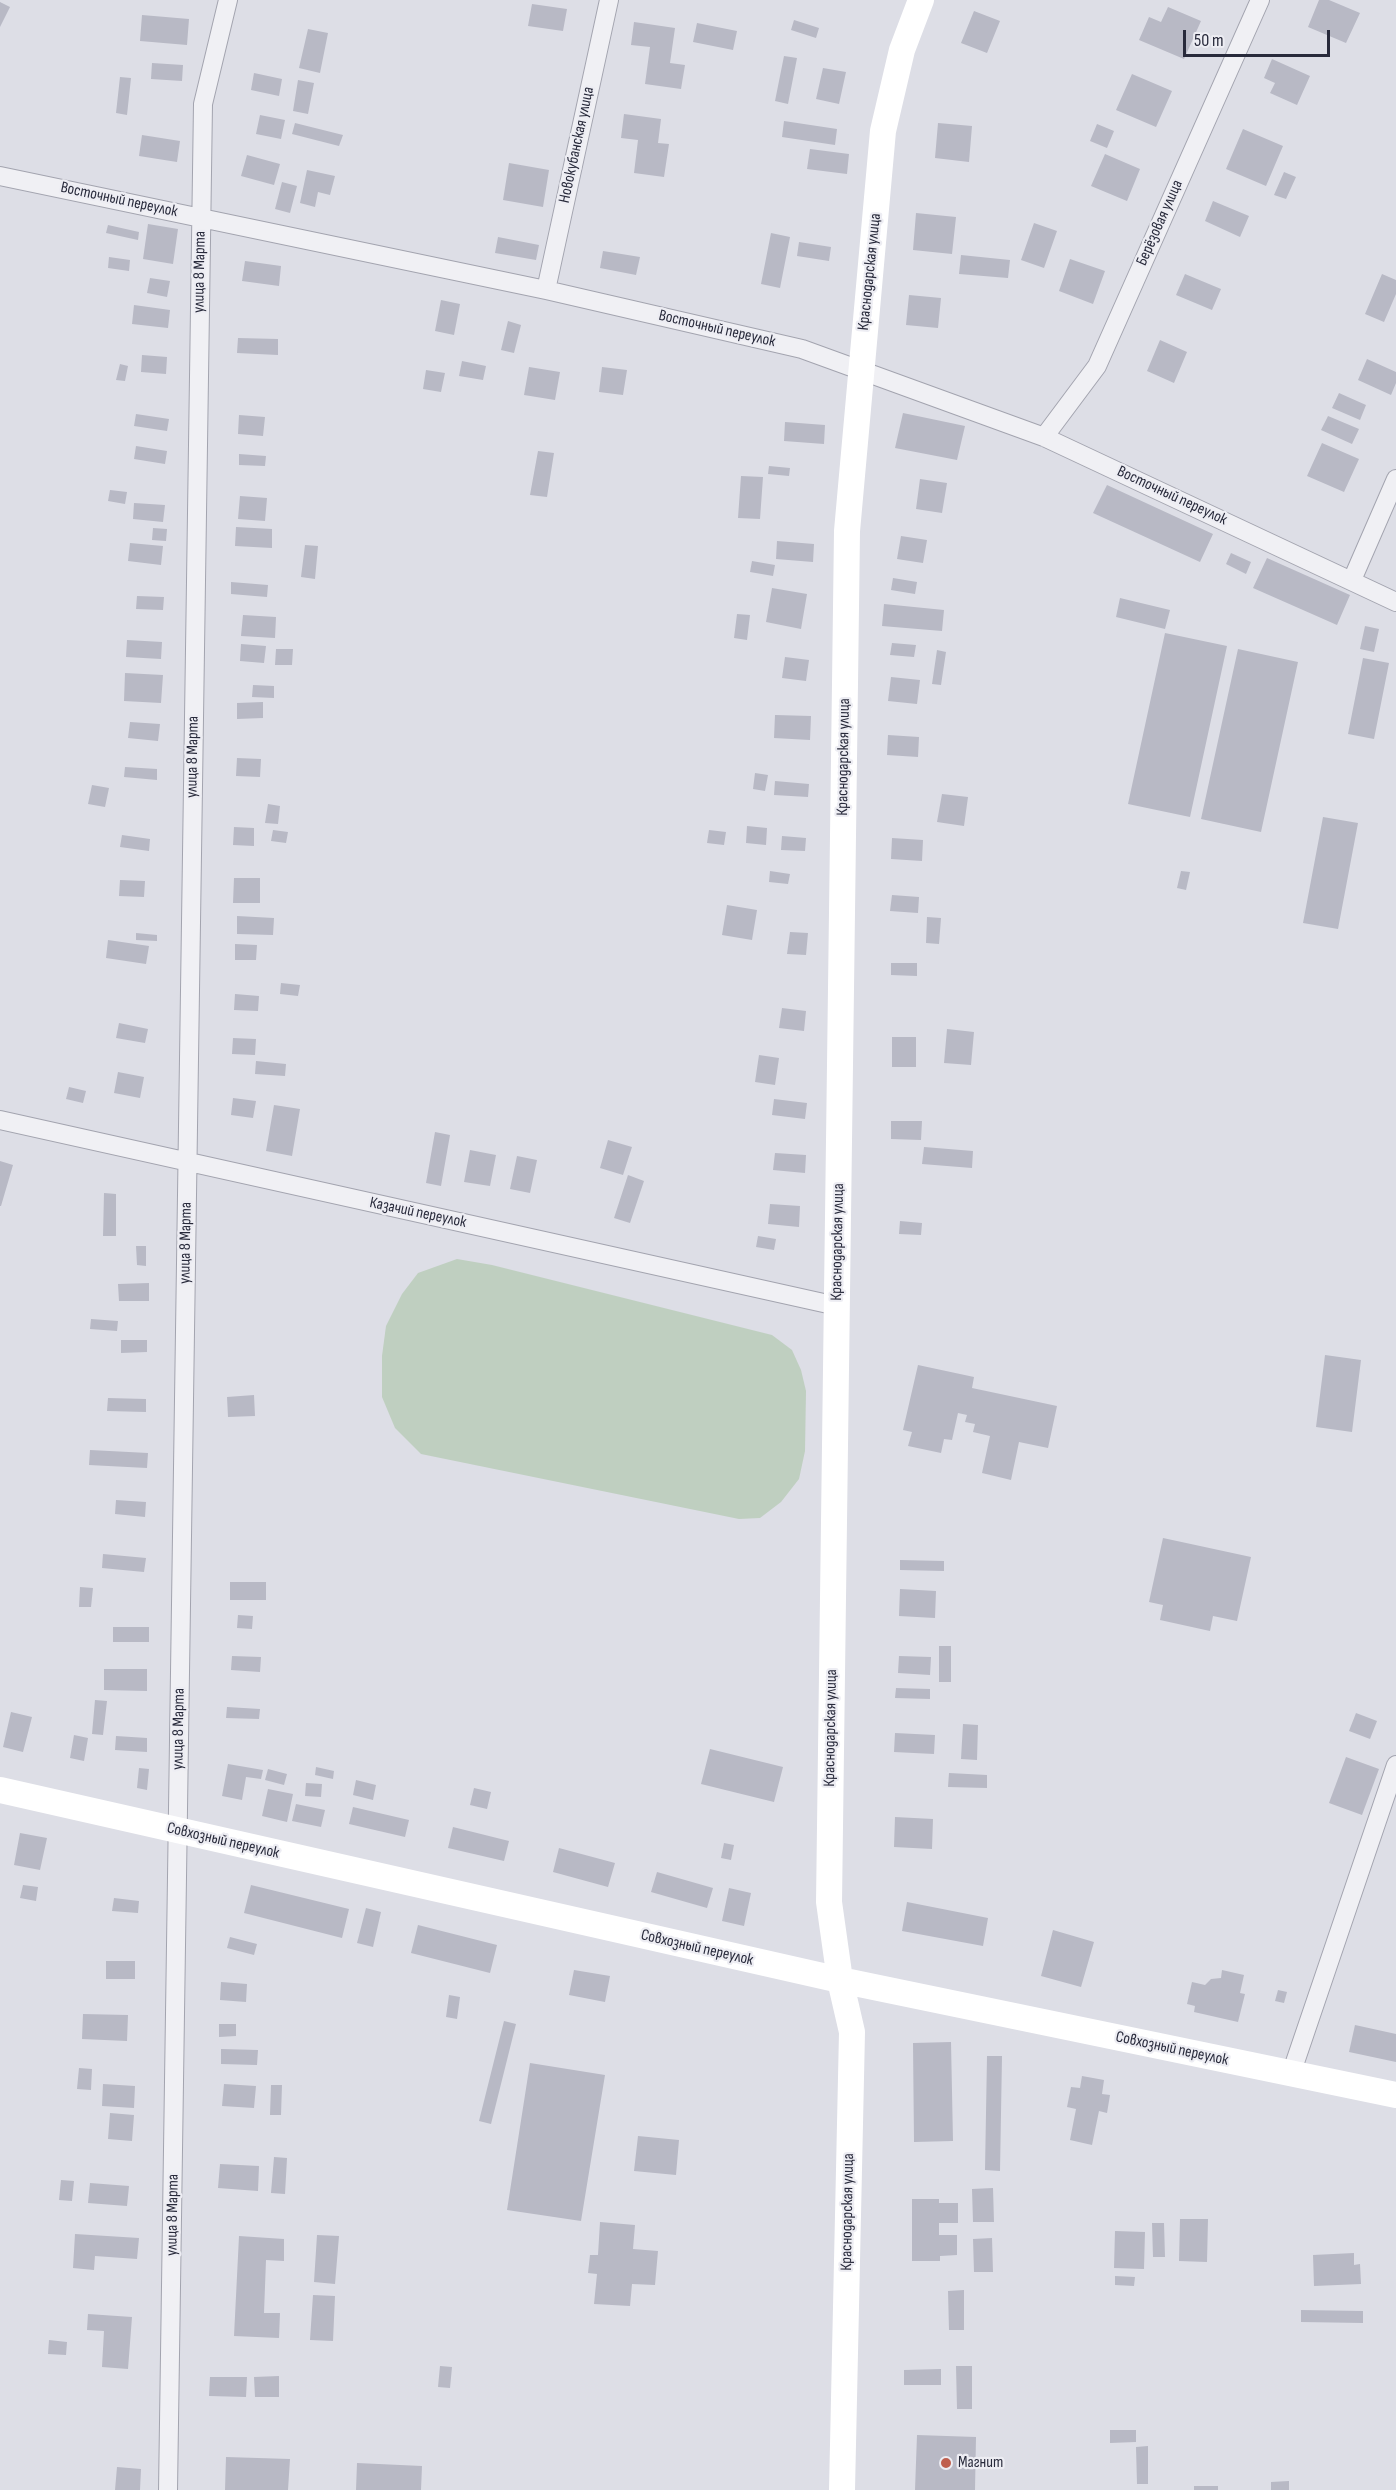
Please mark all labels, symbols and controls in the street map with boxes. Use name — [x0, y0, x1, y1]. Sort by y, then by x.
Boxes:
scale bar — [1186, 18, 1333, 56]
text: 50 m — [1194, 30, 1224, 51]
street label: Новокубанская улица — [555, 85, 599, 205]
street label: Берёзовая улица — [1133, 177, 1187, 269]
street label: Восточный переулок — [59, 178, 179, 222]
street label: Краснодарская улица — [854, 213, 886, 331]
street label: улица 8 Марта — [190, 231, 210, 313]
street label: Восточный переулок — [657, 306, 777, 352]
street label: Восточный переулок — [1114, 462, 1230, 530]
street label: Краснодарская улица — [833, 698, 855, 816]
street label: улица 8 Марта — [183, 716, 203, 798]
street label: Краснодарская улица — [827, 1183, 849, 1301]
street label: Казачий переулок — [368, 1193, 468, 1233]
street label: улица 8 Марта — [176, 1202, 196, 1284]
street label: Краснодарская улица — [820, 1669, 842, 1787]
street label: улица 8 Марта — [169, 1688, 189, 1770]
street label: Совхозный переулок — [165, 1819, 281, 1863]
street label: Совхозный переулок — [639, 1926, 755, 1970]
street label: Совхозный переулок — [1114, 2028, 1230, 2070]
street label: Краснодарская улица — [837, 2153, 859, 2271]
street label: улица 8 Марта — [163, 2174, 183, 2256]
place label: Магнит — [958, 2453, 1003, 2473]
marker: Магнит — [939, 2456, 953, 2470]

